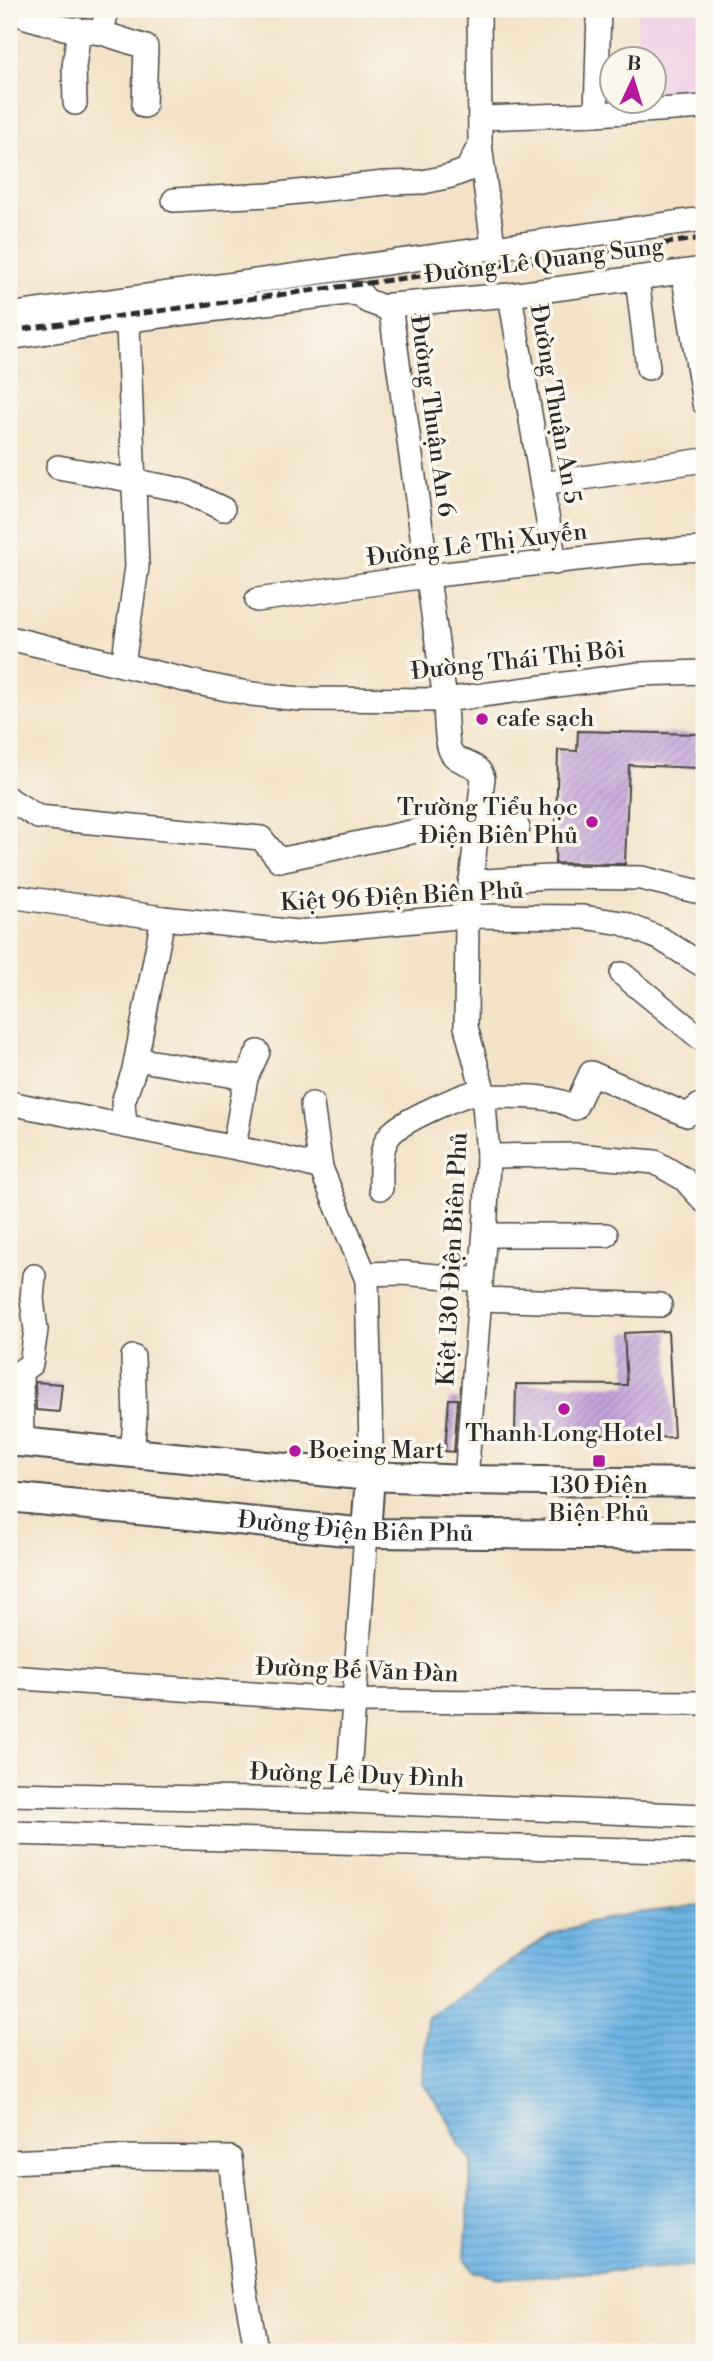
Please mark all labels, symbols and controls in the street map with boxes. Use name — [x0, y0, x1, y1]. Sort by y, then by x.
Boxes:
north arrow — [598, 46, 668, 116]
text: B — [626, 52, 642, 77]
street label: Đường Lê Quang Sung — [423, 231, 666, 291]
street label: Đường Thuận An 5 — [523, 302, 587, 506]
street label: Đường Thuận An 6 — [403, 313, 461, 519]
street label: Đường Lê Thị Xuyến — [365, 517, 589, 573]
street label: Đường Thái Thị Bôi — [409, 635, 627, 687]
place label: cafe sạch — [496, 704, 594, 734]
marker: cafe sạch — [474, 711, 490, 727]
place label: Trường Tiểu học Điện Biên Phủ — [397, 793, 578, 851]
marker: Trường Tiểu học Điện Biên Phủ — [584, 814, 600, 830]
street label: Kiệt 96 Điện Biên Phủ — [280, 876, 525, 918]
street label: Kiệt 130 Điện Biên Phủ — [431, 1131, 475, 1387]
marker: Thanh Long Hotel — [556, 1401, 572, 1417]
place label: Thanh Long Hotel — [465, 1419, 663, 1449]
place label: Boeing Mart — [308, 1436, 444, 1466]
marker: Boeing Mart — [287, 1443, 303, 1459]
marker: 130 Điện Biện Phủ — [591, 1453, 607, 1469]
place label: 130 Điện Biện Phủ — [548, 1471, 650, 1529]
street label: Đường Điện Biên Phủ — [236, 1505, 474, 1549]
street label: Đường Bế Văn Đàn — [255, 1652, 459, 1690]
street label: Đường Lê Duy Đình — [249, 1757, 465, 1795]

